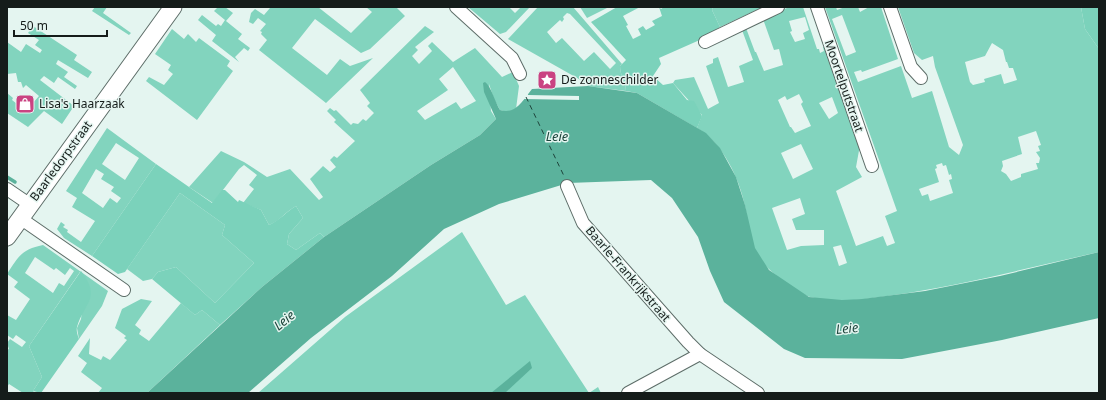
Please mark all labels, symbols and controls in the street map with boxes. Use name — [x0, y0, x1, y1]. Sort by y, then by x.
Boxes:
scale bar — [14, 12, 107, 38]
text: 50 m — [20, 17, 48, 34]
street label: Moortelputstraat — [821, 38, 868, 135]
place icon: De zonneschilder — [536, 69, 558, 91]
place label: De zonneschilder — [561, 71, 658, 88]
shop icon: Lisa's Haarzaak — [14, 93, 36, 115]
place label: Lisa's Haarzaak — [39, 95, 125, 112]
street label: Baarledorpstraat — [26, 116, 96, 204]
water label: Leie — [546, 127, 569, 145]
street label: Baarle-Frankrijkstraat — [582, 222, 675, 326]
water label: Leie — [270, 306, 299, 334]
water label: Leie — [835, 318, 860, 338]

